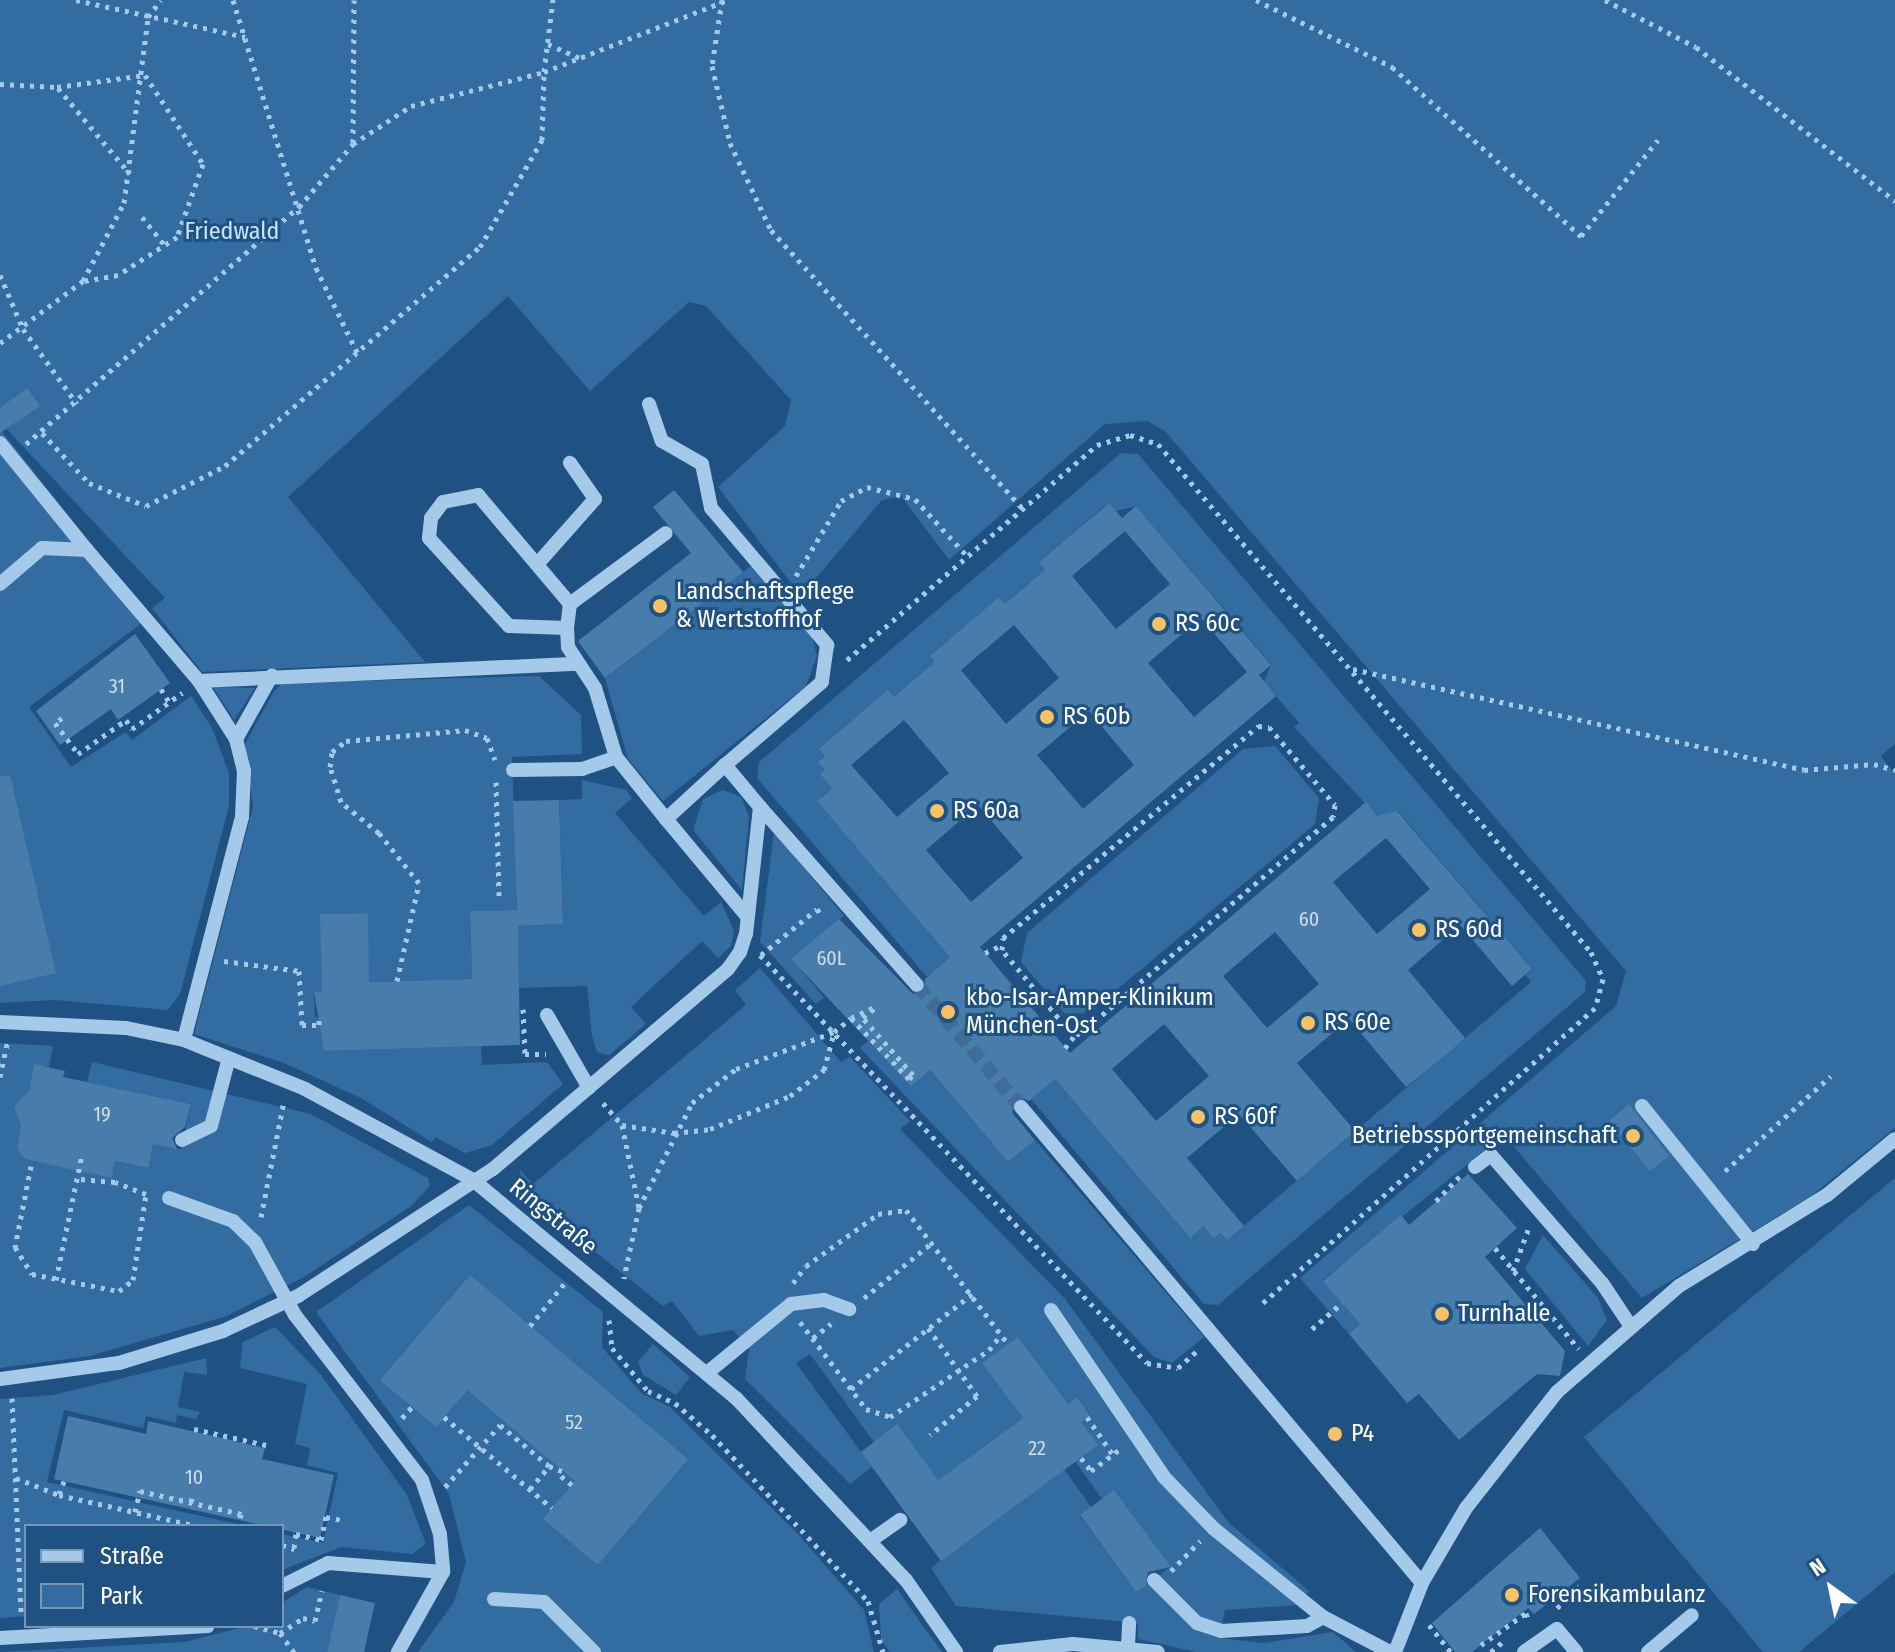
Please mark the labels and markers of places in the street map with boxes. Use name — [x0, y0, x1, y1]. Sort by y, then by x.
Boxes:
place label: Landschaftspflege & Wertstoffhof — [676, 578, 854, 634]
marker: Landschaftspflege & Wertstoffhof — [651, 597, 669, 615]
place label: RS 60c — [1175, 610, 1240, 638]
marker: RS 60c — [1150, 615, 1168, 633]
place label: RS 60b — [1063, 703, 1131, 731]
marker: RS 60b — [1038, 708, 1056, 726]
place label: RS 60a — [953, 797, 1020, 825]
marker: RS 60a — [928, 802, 946, 820]
place label: RS 60d — [1435, 916, 1503, 944]
marker: RS 60d — [1410, 921, 1428, 939]
place label: kbo-Isar-Amper-Klinikum München-Ost — [966, 984, 1214, 1040]
marker: kbo-Isar-Amper-Klinikum München-Ost — [937, 1001, 959, 1023]
place label: RS 60e — [1324, 1009, 1391, 1037]
marker: RS 60e — [1299, 1014, 1317, 1032]
place label: RS 60f — [1214, 1103, 1276, 1131]
marker: RS 60f — [1189, 1108, 1207, 1126]
place label: Betriebssportgemeinschaft — [1352, 1122, 1617, 1150]
marker: Betriebssportgemeinschaft — [1624, 1127, 1642, 1145]
place label: Turnhalle — [1458, 1300, 1550, 1328]
marker: Turnhalle — [1433, 1305, 1451, 1323]
place label: P4 — [1351, 1420, 1374, 1448]
marker: P4 — [1326, 1425, 1344, 1443]
place label: Forensikambulanz — [1528, 1581, 1705, 1609]
marker: Forensikambulanz — [1503, 1586, 1521, 1604]

